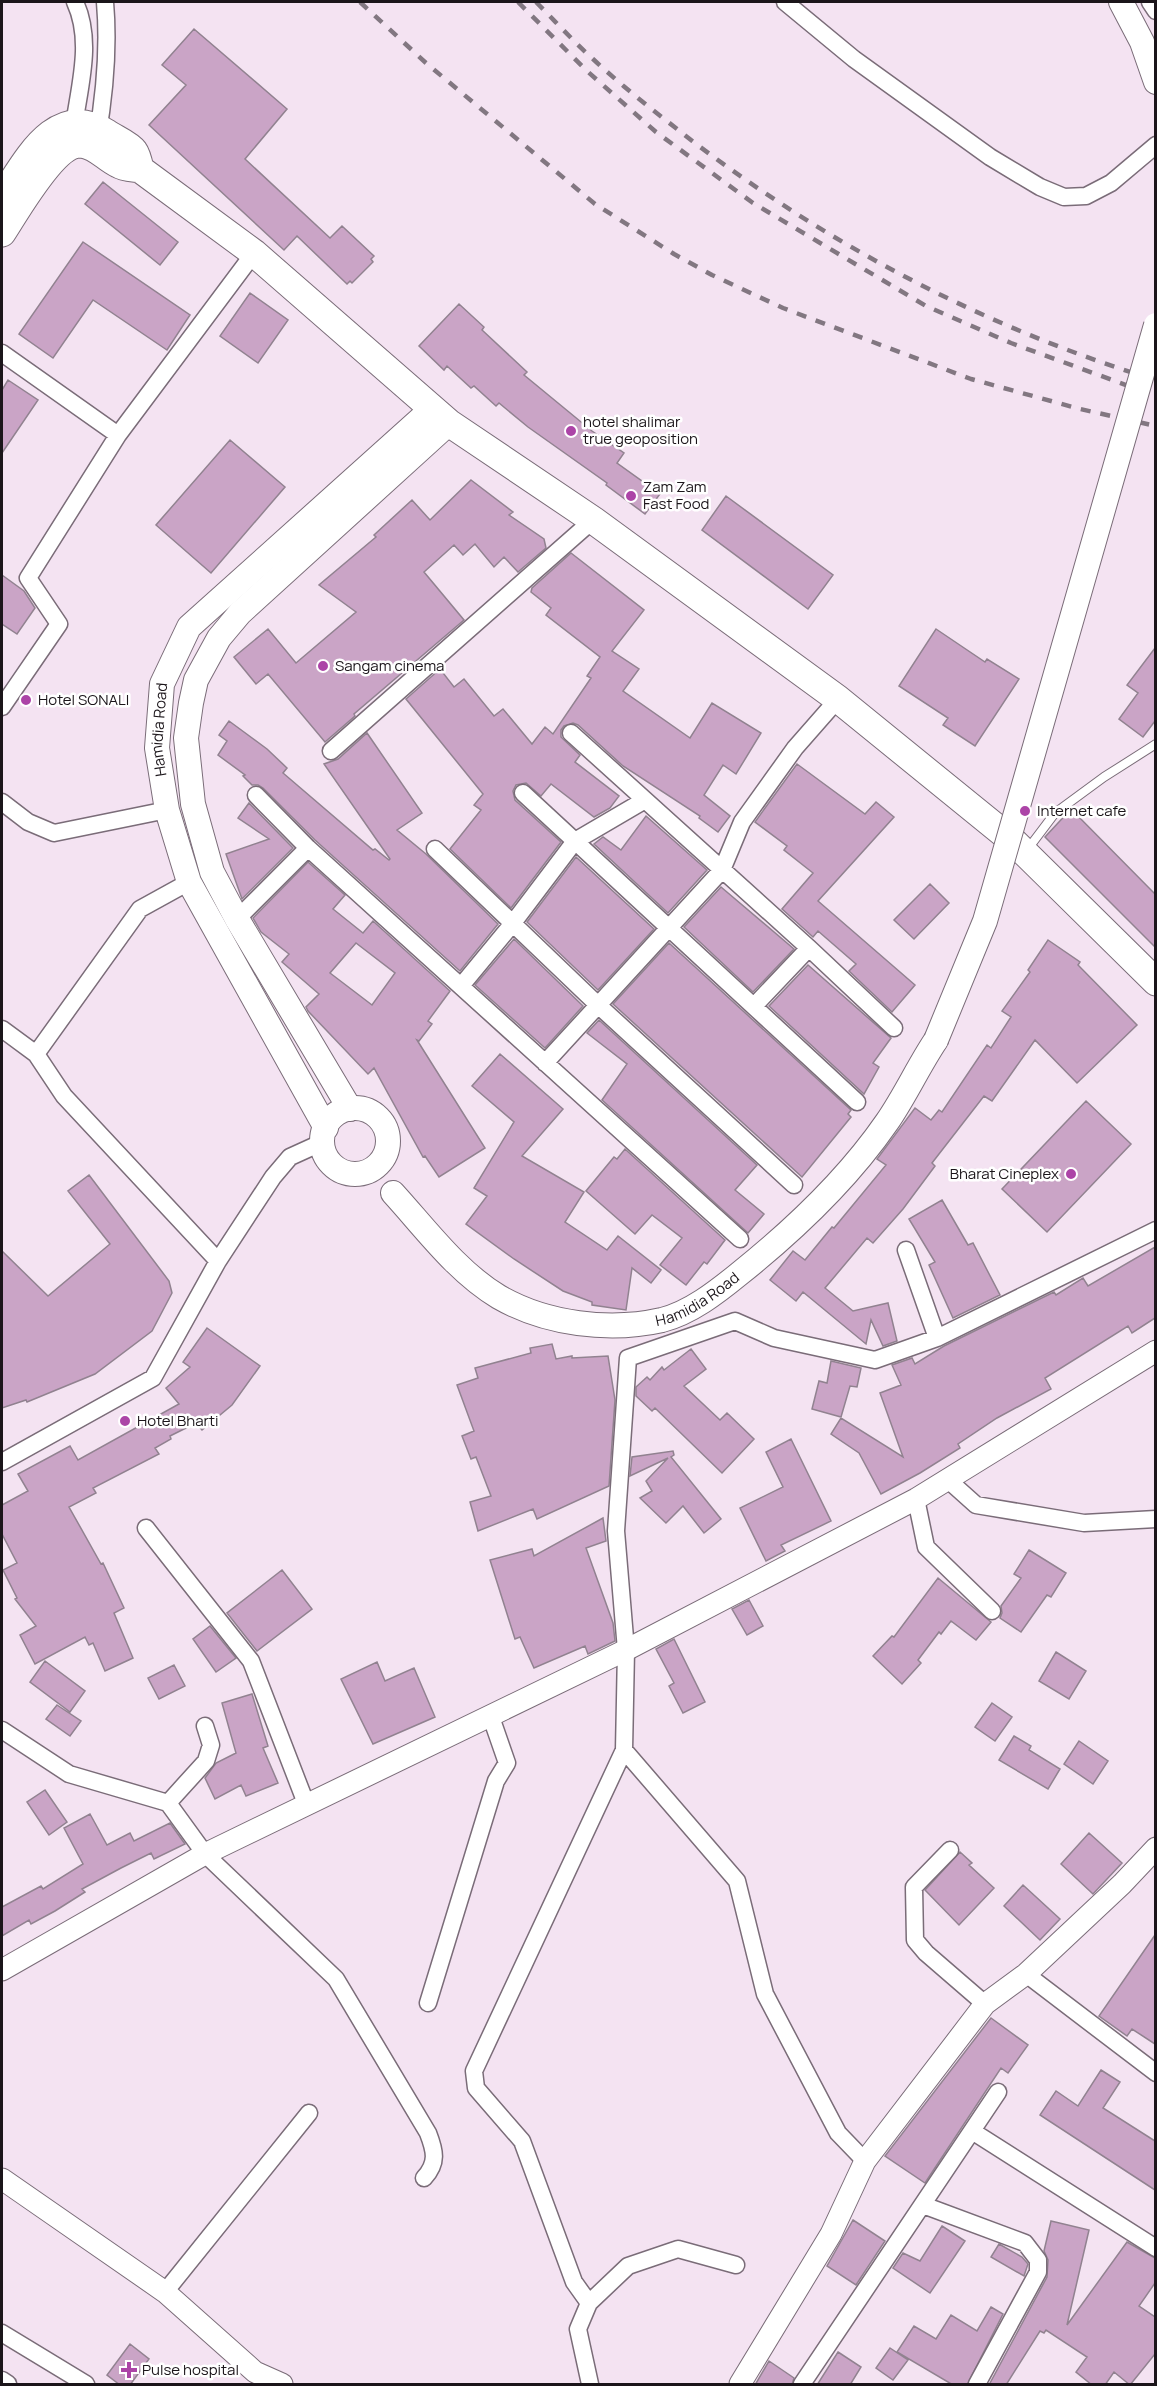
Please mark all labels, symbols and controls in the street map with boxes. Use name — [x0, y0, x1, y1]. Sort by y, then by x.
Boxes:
place label: hotel shalimar true geoposition — [583, 411, 698, 449]
marker: hotel shalimar true geoposition — [564, 424, 578, 438]
place label: Zam Zam Fast Food — [643, 476, 709, 514]
marker: Zam Zam Fast Food — [624, 489, 638, 503]
place label: Sangam cinema — [335, 655, 444, 676]
marker: Sangam cinema — [316, 659, 330, 673]
street label: Hamidia Road — [146, 682, 172, 778]
place label: Hotel SONALI — [38, 689, 129, 710]
marker: Hotel SONALI — [19, 693, 33, 707]
place label: Internet cafe — [1037, 800, 1127, 821]
marker: Internet cafe — [1018, 804, 1032, 818]
place label: Bharat Cineplex — [950, 1163, 1059, 1184]
marker: Bharat Cineplex — [1064, 1167, 1078, 1181]
street label: Hamidia Road — [653, 1267, 743, 1331]
place label: Hotel Bharti — [137, 1410, 218, 1431]
marker: Hotel Bharti — [118, 1414, 132, 1428]
place label: Pulse hospital — [142, 2359, 239, 2380]
marker: Pulse hospital — [120, 2361, 138, 2379]

